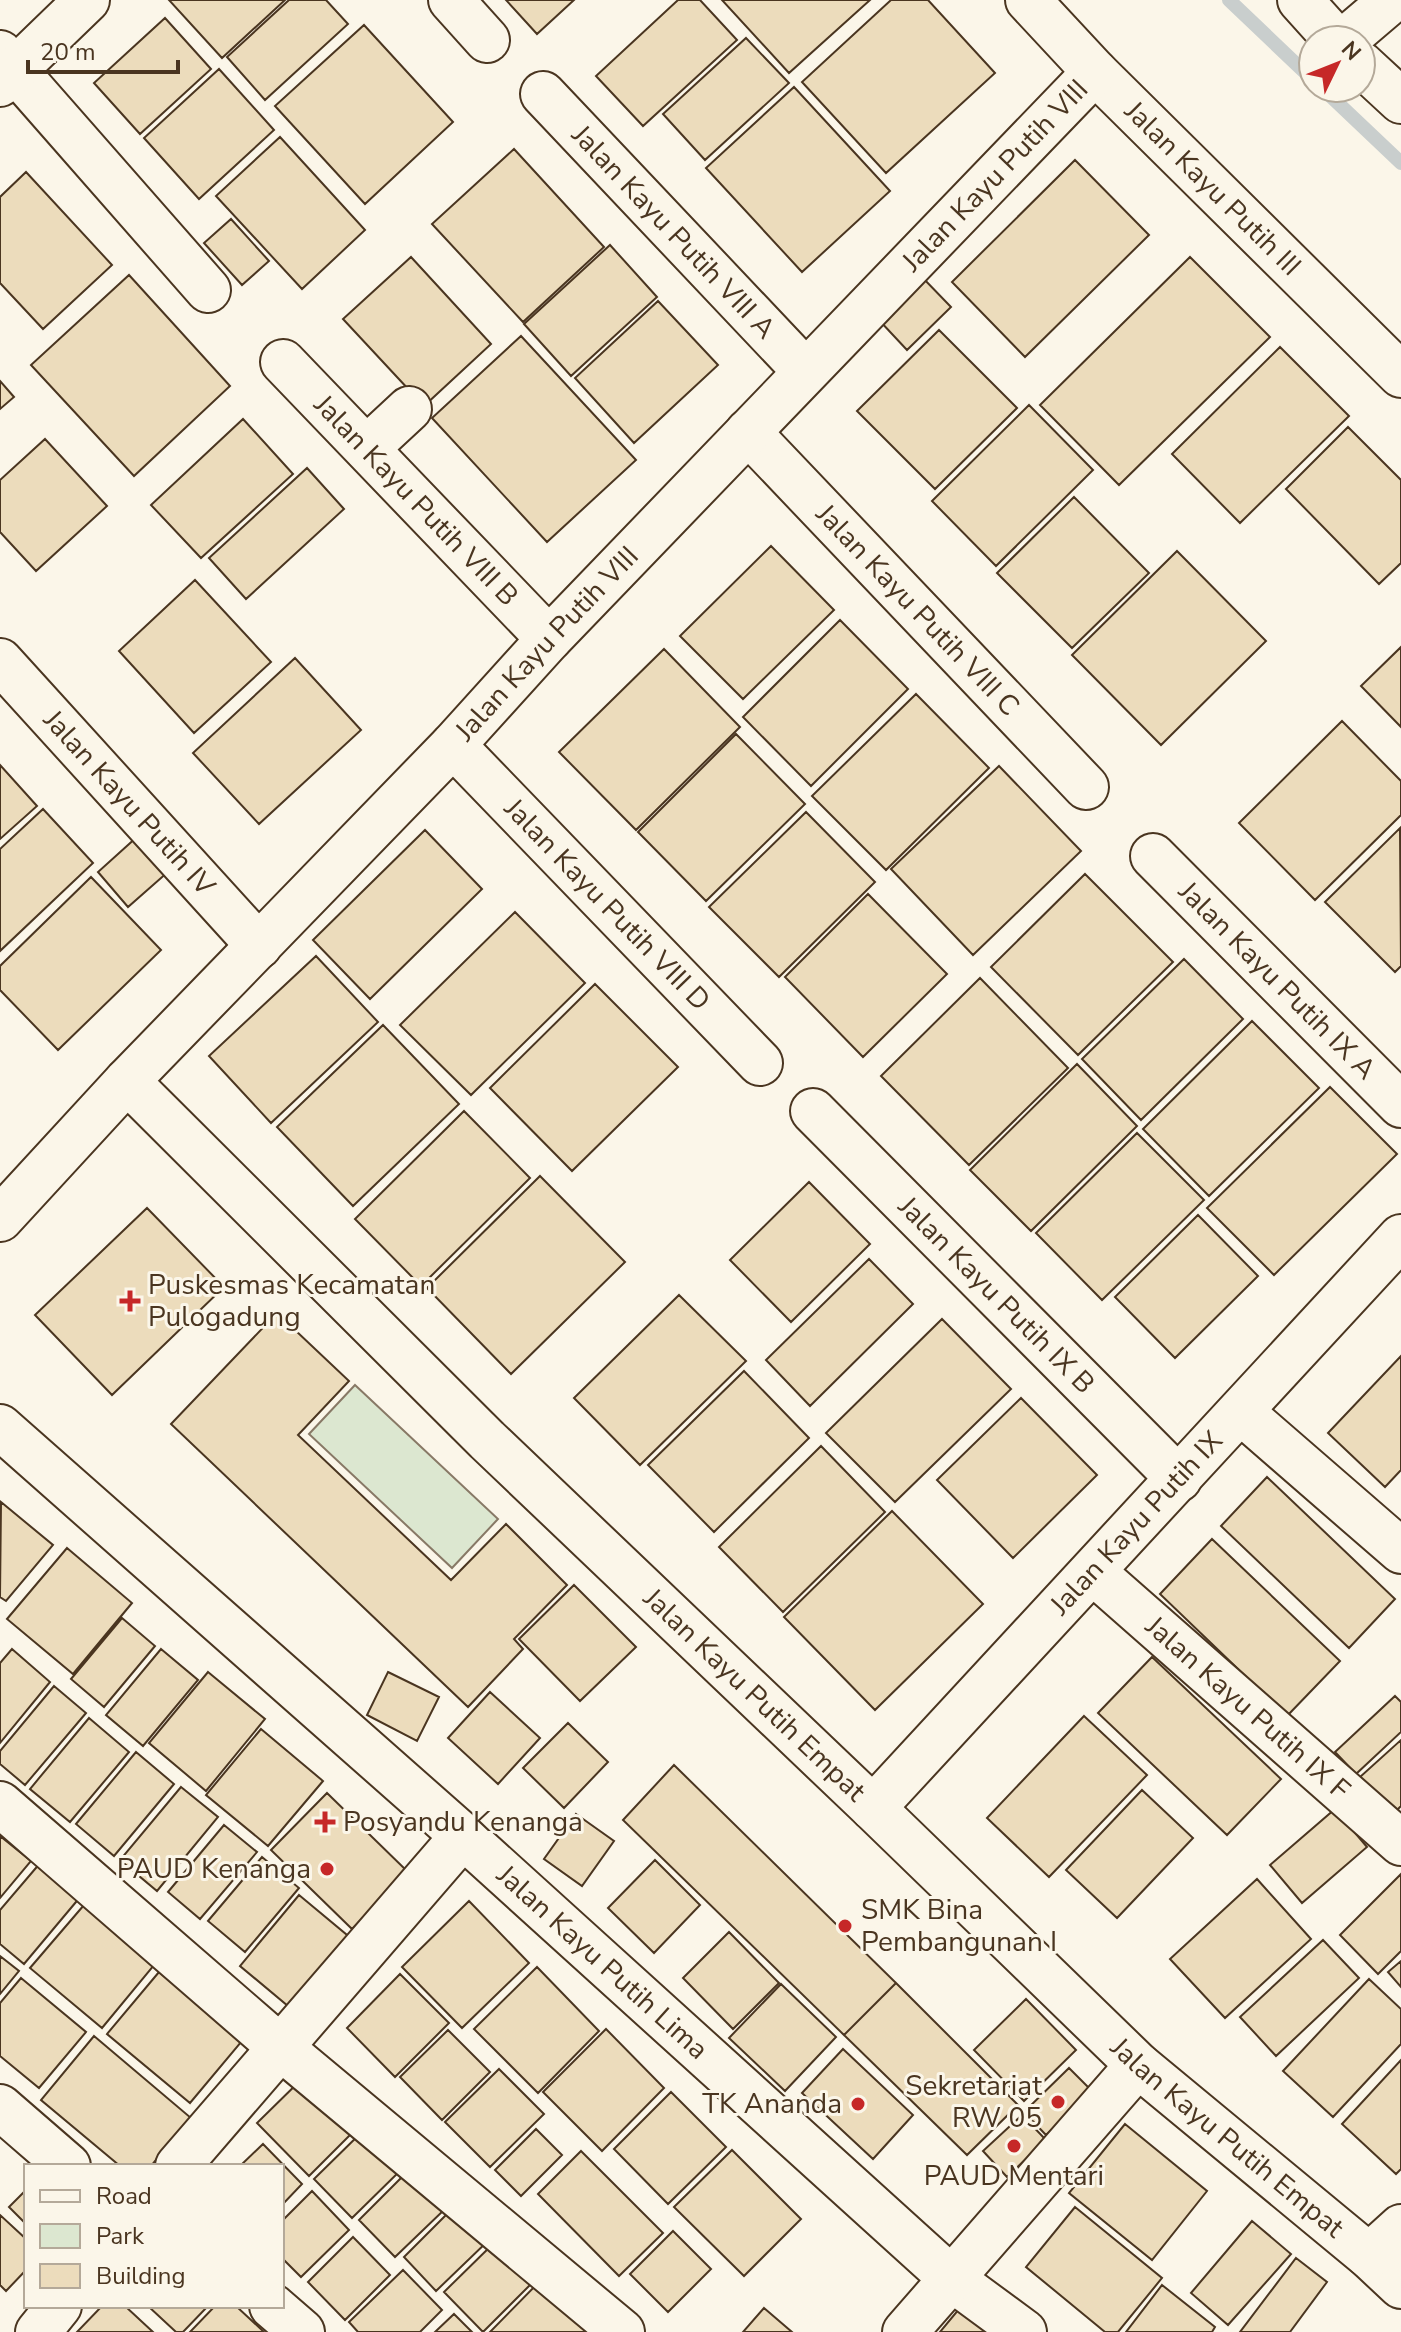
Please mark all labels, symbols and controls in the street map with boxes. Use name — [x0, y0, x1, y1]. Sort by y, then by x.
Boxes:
scale bar — [28, 24, 178, 74]
north arrow — [1297, 24, 1377, 104]
text: N — [1334, 35, 1367, 67]
text: 20 m — [40, 36, 96, 68]
street label: Jalan Kayu Putih VIII — [893, 71, 1097, 281]
street label: Jalan Kayu Putih III — [1116, 92, 1309, 284]
street label: Jalan Kayu Putih VIII A — [563, 116, 784, 347]
street label: Jalan Kayu Putih VIII B — [305, 386, 526, 614]
street label: Jalan Kayu Putih VIII C — [807, 495, 1028, 724]
street label: Jalan Kayu Putih VIII — [446, 538, 647, 750]
street label: Jalan Kayu Putih IV — [34, 701, 224, 905]
street label: Jalan Kayu Putih VIII D — [495, 790, 719, 1019]
street label: Jalan Kayu Putih IX A — [1169, 873, 1384, 1088]
street label: Jalan Kayu Putih IX B — [889, 1188, 1103, 1402]
place label: Puskesmas Kecamatan Pulogadung — [148, 1266, 435, 1336]
marker: Puskesmas Kecamatan Pulogadung — [119, 1290, 141, 1312]
street label: Jalan Kayu Putih IX — [1041, 1423, 1231, 1624]
street label: Jalan Kayu Putih Empat — [634, 1579, 874, 1810]
street label: Jalan Kayu Putih IX F — [1137, 1607, 1358, 1808]
place label: Posyandu Kenanga — [343, 1803, 583, 1841]
marker: Posyandu Kenanga — [314, 1811, 336, 1833]
place label: PAUD Kenanga — [117, 1850, 311, 1888]
street label: Jalan Kayu Putih Lima — [488, 1856, 716, 2068]
marker: PAUD Kenanga — [318, 1860, 336, 1878]
place label: SMK Bina Pembangunan I — [861, 1891, 1057, 1961]
marker: SMK Bina Pembangunan I — [836, 1917, 854, 1935]
street label: Jalan Kayu Putih Empat — [1101, 2029, 1352, 2247]
place label: Sekretariat RW 05 — [905, 2067, 1042, 2137]
place label: TK Ananda — [702, 2085, 842, 2123]
marker: Sekretariat RW 05 — [1049, 2093, 1067, 2111]
marker: TK Ananda — [849, 2095, 867, 2113]
marker: PAUD Mentari — [1005, 2137, 1023, 2155]
place label: PAUD Mentari — [924, 2157, 1104, 2195]
legend — [24, 2164, 284, 2308]
text: Road — [96, 2180, 152, 2212]
text: Park — [96, 2220, 145, 2252]
text: Building — [96, 2260, 186, 2292]

